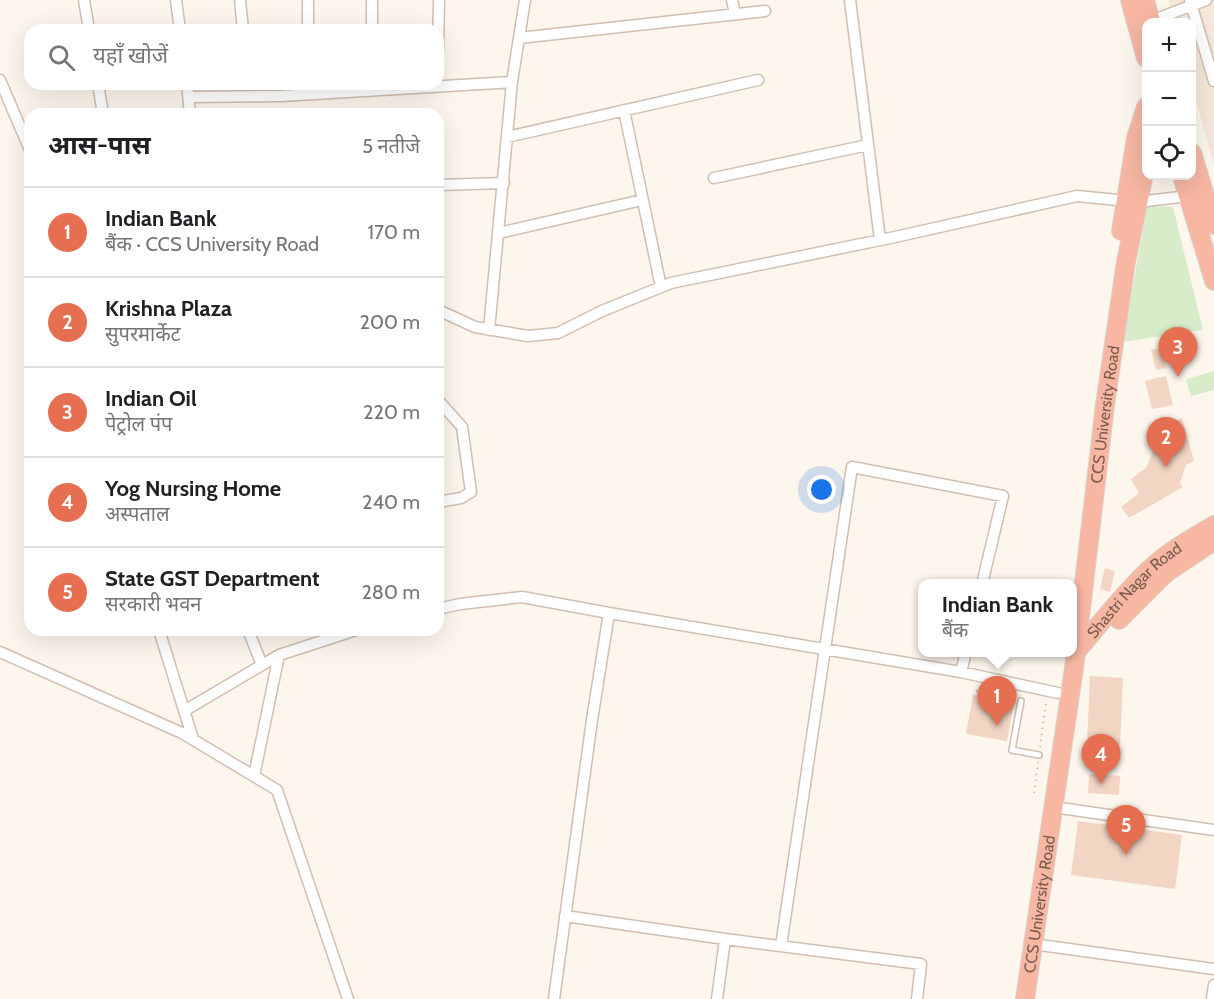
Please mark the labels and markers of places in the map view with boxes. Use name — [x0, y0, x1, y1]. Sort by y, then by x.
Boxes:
pin: 3 — [1158, 328, 1198, 377]
pin: 2 — [1146, 418, 1186, 467]
pin: 1 — [978, 676, 1016, 726]
pin: 4 — [1082, 734, 1120, 784]
pin: 5 — [1106, 806, 1146, 855]

